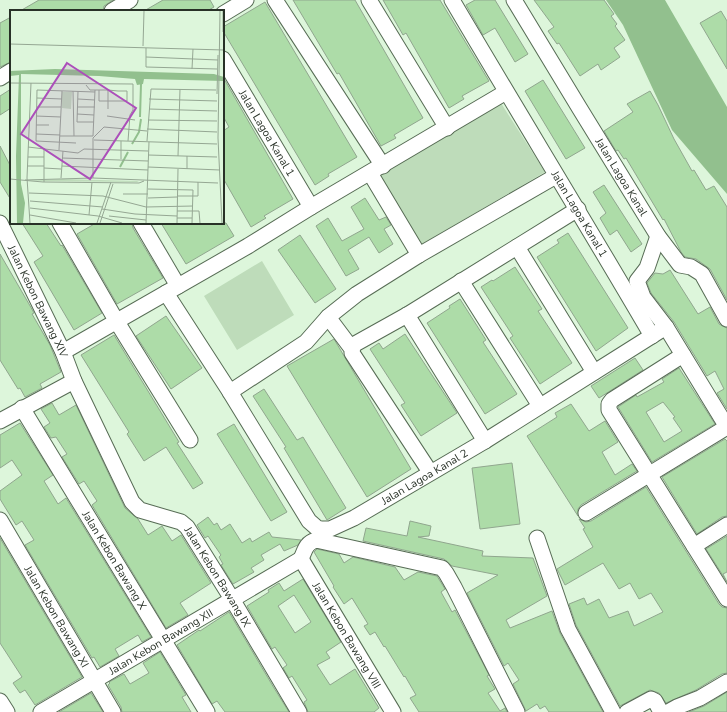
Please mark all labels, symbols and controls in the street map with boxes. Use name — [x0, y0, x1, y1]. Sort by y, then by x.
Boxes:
inset map — [10, 10, 224, 224]
street label: Jalan Lagoa Kanal 1 — [235, 86, 298, 179]
street label: Jalan Lagoa Kanal — [592, 134, 652, 219]
street label: Jalan Lagoa Kanal 1 — [547, 167, 611, 260]
street label: Jalan Kebon Bawang XIV — [4, 242, 72, 360]
street label: Jalan Lagoa Kanal 2 — [377, 445, 471, 508]
street label: Jalan Kebon Bawang X — [78, 507, 151, 613]
street label: Jalan Kebon Bawang IX — [180, 523, 255, 630]
street label: Jalan Kebon Bawang XI — [21, 562, 93, 670]
street label: Jalan Kebon Bawang VIII — [309, 578, 385, 691]
street label: Jalan Kebon Bawang XII — [105, 605, 216, 679]

